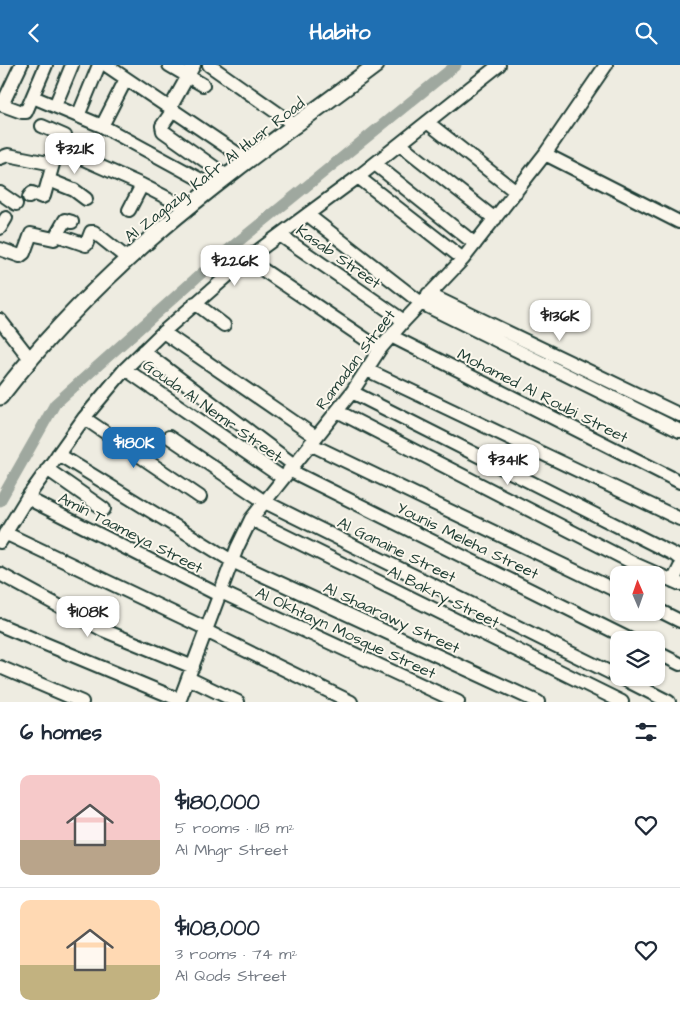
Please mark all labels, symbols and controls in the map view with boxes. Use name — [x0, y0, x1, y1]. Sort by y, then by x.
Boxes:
text: Habito — [309, 17, 371, 48]
icon: back — [20, 19, 48, 47]
icon: search — [632, 19, 660, 47]
street label: Al Zagazig, Kafr Al Husr Road — [120, 92, 310, 248]
pin: $321K — [40, 133, 110, 175]
text: $321K — [56, 138, 94, 160]
street label: Kasab Street — [292, 219, 386, 294]
pin: $226K — [200, 245, 270, 287]
text: $226K — [212, 250, 258, 272]
pin: $136K — [525, 299, 595, 342]
street label: Ramadan Street — [311, 305, 401, 414]
text: $136K — [541, 305, 579, 327]
street label: Mohamed Al Roubi Street — [453, 343, 632, 449]
street label: Gouda Al Nemr Street — [138, 354, 287, 468]
pin: $180K — [99, 427, 169, 469]
text: $180K — [113, 432, 155, 454]
pin: $341K — [473, 443, 543, 486]
text: $341K — [488, 449, 528, 471]
street label: Amin Taameya Street — [54, 487, 207, 580]
street label: Younis Meleha Street — [393, 497, 543, 585]
street label: Al Ganaine Street — [334, 512, 460, 588]
street label: Al Bakry Street — [384, 560, 504, 635]
north arrow — [610, 566, 665, 621]
map controls — [610, 566, 665, 686]
street label: Al Shaarawy Street — [319, 577, 464, 660]
street label: Al Okhtayn Mosque Street — [251, 581, 440, 686]
pin: $108K — [53, 595, 123, 638]
text: $108K — [67, 601, 109, 623]
button: layers — [610, 631, 665, 686]
text: 6 homes — [20, 718, 102, 747]
icon: filters — [632, 718, 660, 746]
text: $180,000 — [175, 788, 260, 817]
icon: home — [60, 795, 120, 855]
icon: heart — [632, 811, 660, 839]
text: 5 rooms · 118 m² — [175, 817, 294, 839]
text: Al Mhgr Street — [175, 839, 288, 861]
text: $108,000 — [175, 914, 260, 943]
icon: home — [60, 920, 120, 980]
icon: heart — [632, 936, 660, 964]
text: 3 rooms · 74 m² — [175, 943, 298, 965]
text: Al Qods Street — [175, 965, 287, 987]

